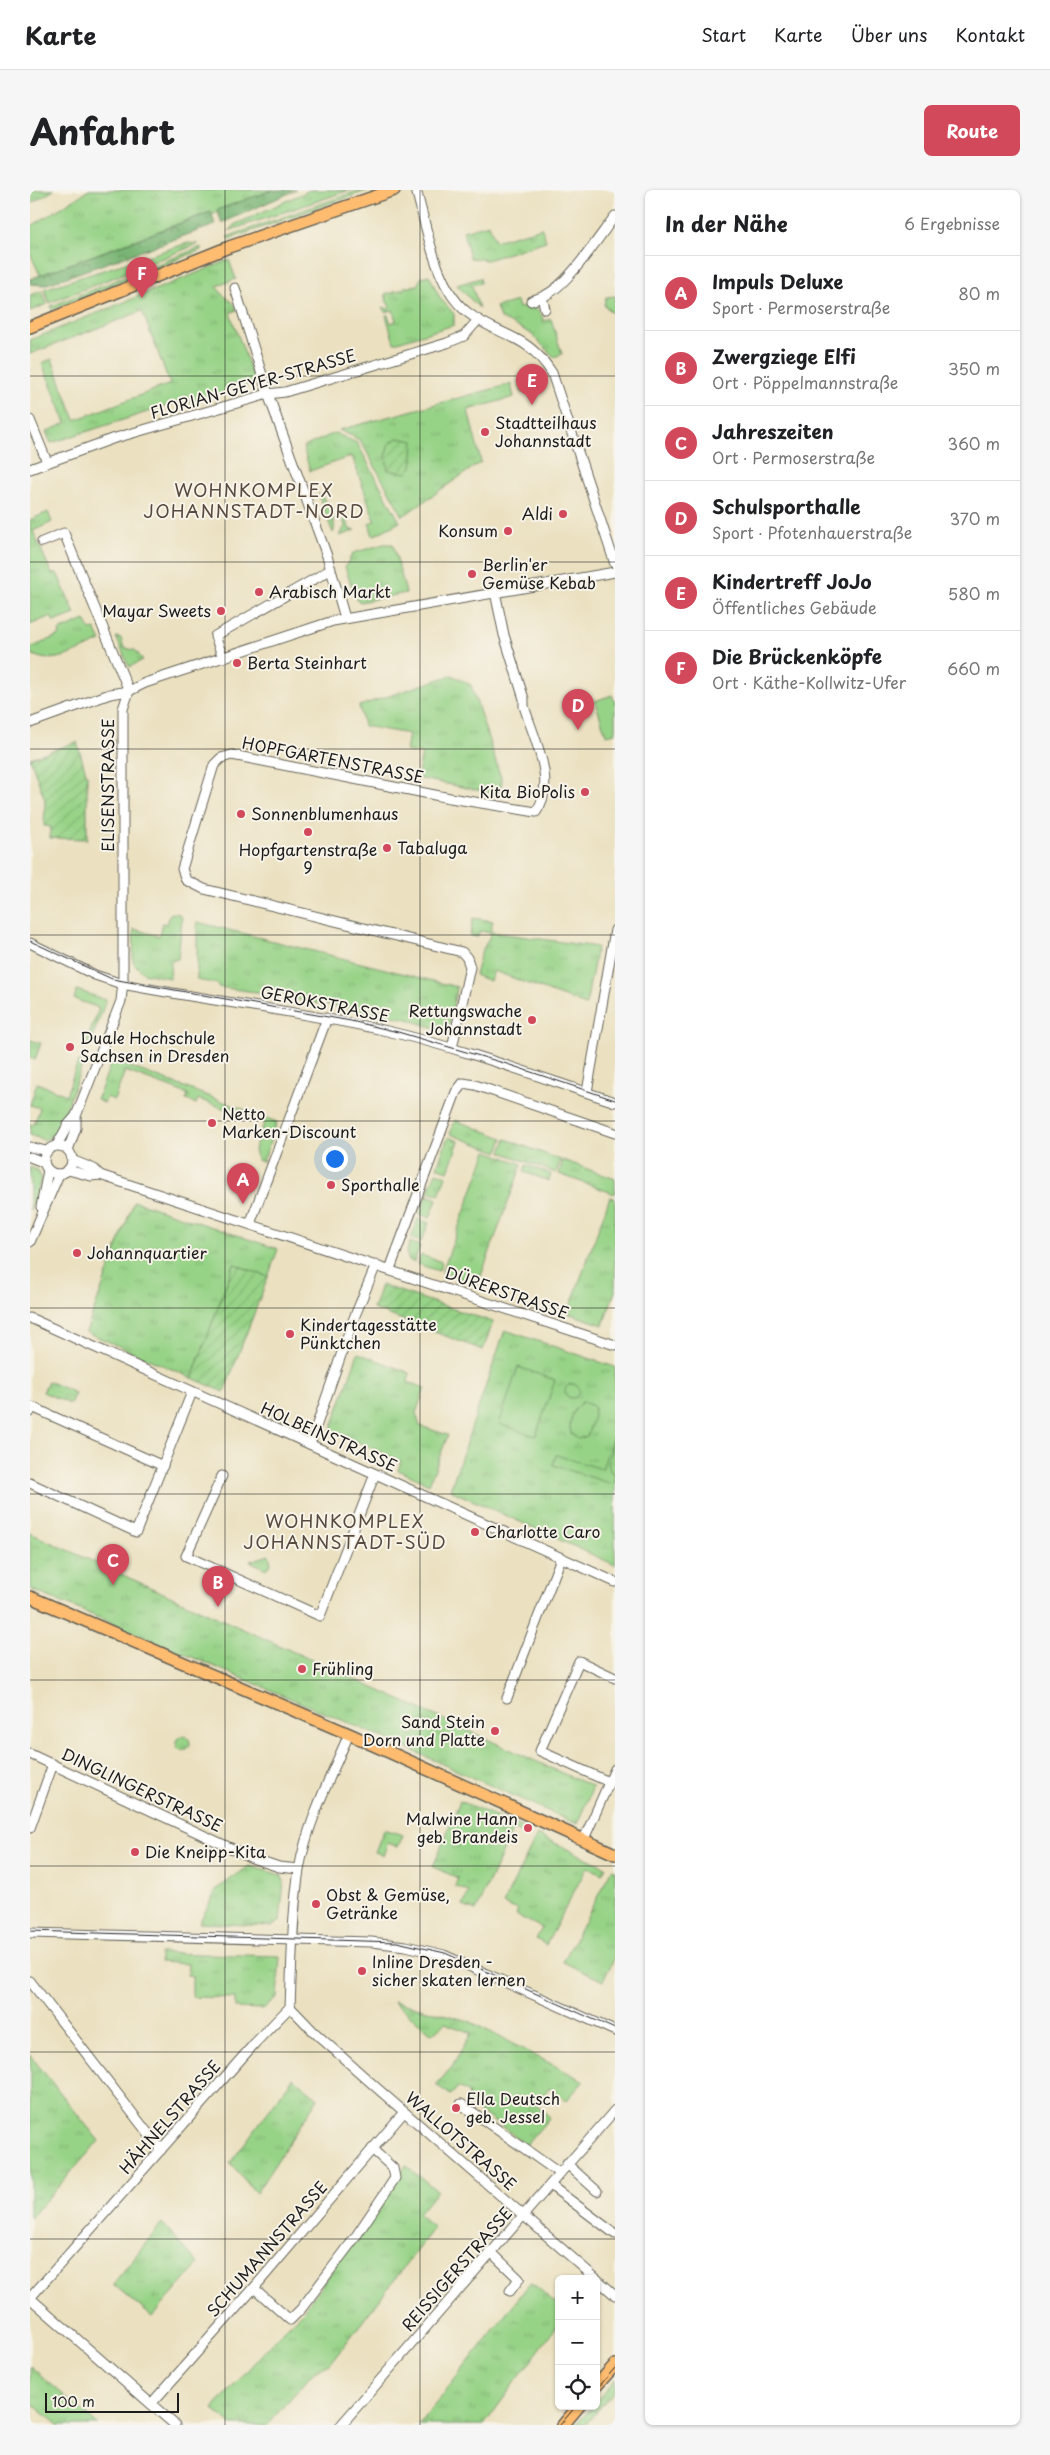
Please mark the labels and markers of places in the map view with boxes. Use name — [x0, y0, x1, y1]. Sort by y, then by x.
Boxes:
pin: F — [126, 257, 158, 298]
pin: E — [516, 364, 548, 405]
place label: Stadtteilhaus Johannstadt — [495, 410, 596, 452]
marker: Stadtteilhaus Johannstadt — [479, 426, 491, 438]
place label: Aldi — [522, 501, 553, 525]
marker: Aldi — [557, 508, 569, 520]
place label: Konsum — [438, 518, 498, 542]
marker: Konsum — [502, 525, 514, 537]
place label: Berlin'er Gemüse Kebab — [482, 552, 596, 594]
marker: Berlin'er Gemüse Kebab — [466, 568, 478, 580]
place label: Arabisch Markt — [269, 579, 391, 603]
marker: Arabisch Markt — [253, 586, 265, 598]
place label: Mayar Sweets — [102, 598, 211, 622]
marker: Mayar Sweets — [215, 605, 227, 617]
place label: Berta Steinhart — [247, 650, 367, 674]
marker: Berta Steinhart — [231, 657, 243, 669]
pin: D — [562, 689, 594, 730]
place label: Kita BioPolis — [480, 779, 575, 803]
marker: Kita BioPolis — [579, 786, 591, 798]
place label: Sonnenblumenhaus — [251, 801, 398, 825]
marker: Sonnenblumenhaus — [235, 808, 247, 820]
marker: Hopfgartenstraße 9 — [302, 826, 314, 838]
place label: Tabaluga — [397, 835, 467, 859]
place label: Hopfgartenstraße 9 — [239, 837, 377, 879]
marker: Tabaluga — [381, 842, 393, 854]
place label: Rettungswache Johannstadt — [408, 998, 522, 1040]
marker: Rettungswache Johannstadt — [526, 1014, 538, 1026]
place label: Duale Hochschule Sachsen in Dresden — [80, 1025, 229, 1067]
marker: Duale Hochschule Sachsen in Dresden — [64, 1041, 76, 1053]
place label: Netto Marken-Discount — [222, 1101, 357, 1143]
marker: Netto Marken-Discount — [206, 1117, 218, 1129]
pin: A — [227, 1163, 259, 1204]
place label: Sporthalle — [341, 1172, 420, 1196]
marker: Sporthalle — [325, 1179, 337, 1191]
place label: Johannquartier — [87, 1240, 207, 1264]
marker: Johannquartier — [71, 1247, 83, 1259]
place label: Kindertagesstätte Pünktchen — [300, 1312, 437, 1354]
marker: Kindertagesstätte Pünktchen — [284, 1328, 296, 1340]
place label: Charlotte Caro — [485, 1519, 600, 1543]
marker: Charlotte Caro — [469, 1526, 481, 1538]
pin: C — [97, 1544, 129, 1585]
pin: B — [202, 1566, 234, 1607]
place label: Frühling — [312, 1656, 373, 1680]
marker: Frühling — [296, 1663, 308, 1675]
place label: Sand Stein Dorn und Platte — [363, 1709, 485, 1751]
marker: Sand Stein Dorn und Platte — [489, 1725, 501, 1737]
place label: Malwine Hann geb. Brandeis — [406, 1806, 518, 1848]
marker: Malwine Hann geb. Brandeis — [522, 1822, 534, 1834]
place label: Die Kneipp-Kita — [145, 1839, 266, 1863]
marker: Die Kneipp-Kita — [129, 1846, 141, 1858]
place label: Obst & Gemüse, Getränke — [326, 1882, 450, 1924]
marker: Obst & Gemüse, Getränke — [310, 1898, 322, 1910]
place label: Inline Dresden - sicher skaten lernen — [372, 1949, 526, 1991]
marker: Inline Dresden - sicher skaten lernen — [356, 1965, 368, 1977]
place label: Ella Deutsch geb. Jessel — [466, 2086, 560, 2128]
marker: Ella Deutsch geb. Jessel — [450, 2102, 462, 2114]

